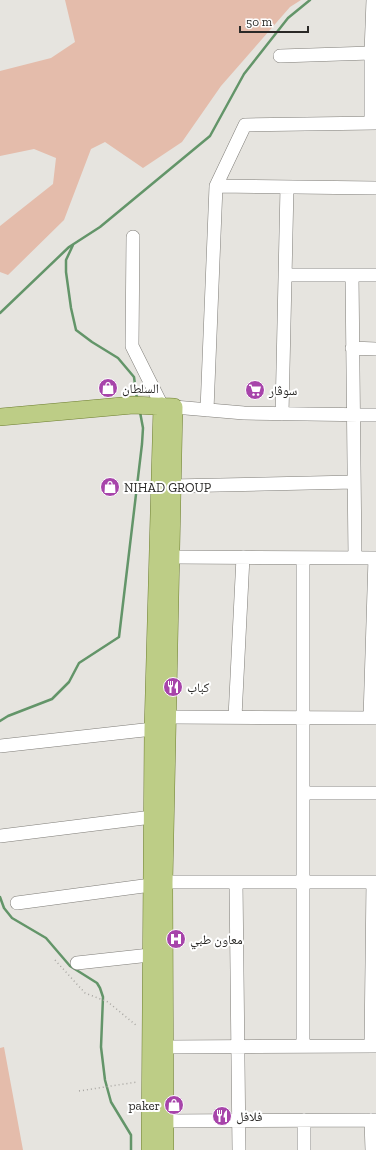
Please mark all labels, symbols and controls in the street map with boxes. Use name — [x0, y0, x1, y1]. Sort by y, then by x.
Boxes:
scale bar — [240, 8, 308, 34]
text: 50 m — [246, 15, 273, 29]
shop icon: السلطان — [97, 377, 119, 399]
supermarket icon: سوڤار — [244, 379, 266, 401]
place label: السلطان — [122, 381, 159, 397]
place label: سوڤار — [268, 383, 297, 399]
shop icon: NIHAD GROUP — [99, 476, 121, 498]
place label: NIHAD GROUP — [124, 480, 212, 495]
restaurant icon: كباب — [162, 676, 184, 698]
place label: كباب — [187, 680, 210, 695]
hospital icon: معاون طبي — [165, 928, 187, 950]
place label: معاون طبي — [190, 932, 243, 950]
shop icon: paker — [163, 1094, 185, 1116]
place label: paker — [128, 1098, 160, 1113]
restaurant icon: فلافل — [211, 1105, 233, 1127]
place label: فلافل — [236, 1109, 263, 1125]

